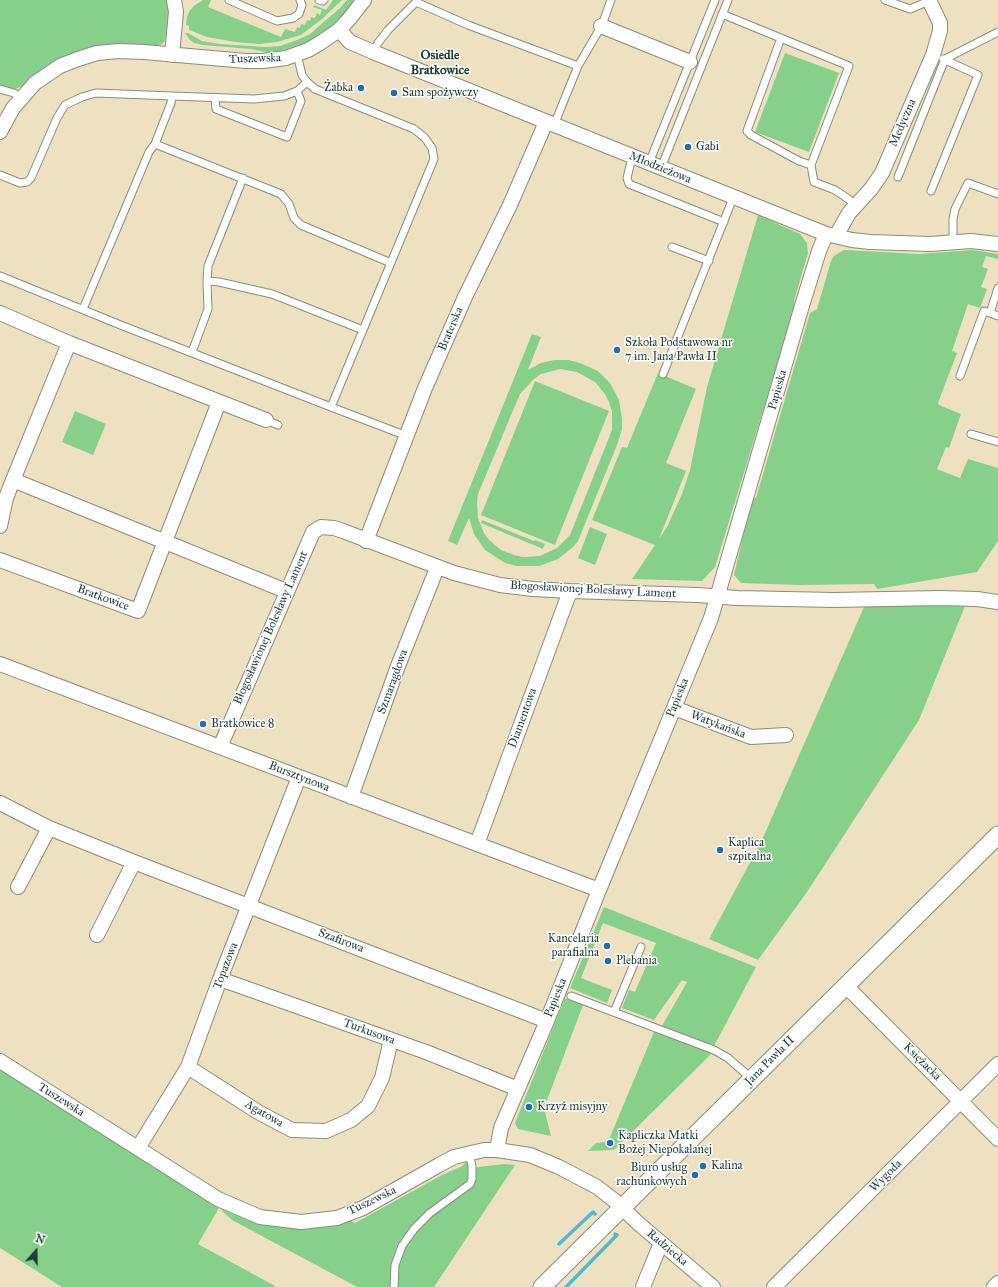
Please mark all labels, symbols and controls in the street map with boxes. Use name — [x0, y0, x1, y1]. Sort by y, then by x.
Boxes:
district label: Osiedle Bratkowice — [411, 48, 469, 79]
street label: Tuszewska — [229, 51, 281, 67]
place label: Żabka — [324, 81, 353, 95]
marker: Żabka — [356, 83, 366, 93]
place label: Sam spożywczy — [402, 86, 478, 100]
marker: Sam spożywczy — [389, 88, 399, 98]
street label: Medyczna — [886, 97, 920, 149]
place label: Gabi — [696, 140, 719, 154]
marker: Gabi — [683, 142, 693, 152]
street label: Młodzieżowa — [627, 149, 693, 187]
street label: Braterska — [435, 305, 467, 353]
place label: Szkoła Podstawowa nr 7 im. Jana Pawła II — [625, 336, 733, 364]
marker: Szkoła Podstawowa nr 7 im. Jana Pawła II — [612, 345, 622, 355]
street label: Papieska — [765, 368, 791, 412]
street label: Błogosławionej Bolesławy Lament — [231, 549, 311, 707]
street label: Błogosławionej Bolesławy Lament — [510, 578, 676, 602]
street label: Bratkowice — [75, 582, 131, 614]
street label: Szmaragdowa — [375, 648, 411, 716]
street label: Papieska — [664, 676, 692, 720]
street label: Diamentowa — [506, 686, 540, 750]
street label: Watykańska — [688, 708, 748, 742]
place label: Bratkowice 8 — [211, 717, 274, 731]
marker: Bratkowice 8 — [198, 719, 208, 729]
street label: Bursztynowa — [266, 759, 332, 795]
place label: Kaplica szpitalna — [728, 836, 771, 864]
marker: Kaplica szpitalna — [715, 845, 725, 855]
street label: Szafirowa — [316, 926, 366, 956]
place label: Kancelaria parafialna — [548, 932, 599, 960]
street label: Topazowa — [211, 941, 241, 991]
marker: Kancelaria parafialna — [602, 941, 612, 951]
place label: Plebania — [616, 954, 657, 968]
marker: Plebania — [603, 956, 613, 966]
street label: Papieska — [542, 976, 570, 1020]
street label: Turkusowa — [341, 1016, 397, 1048]
street label: Jana Pawła II — [742, 1033, 798, 1089]
street label: Księżacka — [900, 1040, 944, 1084]
street label: Tuszewska — [35, 1080, 87, 1120]
street label: Agatowa — [242, 1097, 286, 1131]
place label: Krzyż misyjny — [537, 1100, 607, 1114]
marker: Krzyż misyjny — [524, 1102, 534, 1112]
place label: Kapliczka Matki Bożej Niepokalanej — [618, 1129, 712, 1157]
marker: Kapliczka Matki Bożej Niepokalanej — [605, 1138, 615, 1148]
street label: Wygoda — [867, 1157, 905, 1195]
place label: Kalina — [711, 1159, 743, 1173]
place label: Biuro usług rachunkowych — [616, 1161, 687, 1189]
marker: Kalina — [698, 1161, 708, 1171]
marker: Biuro usług rachunkowych — [690, 1170, 700, 1180]
street label: Tuszewska — [345, 1183, 399, 1219]
street label: Radziecka — [644, 1227, 690, 1269]
north arrow — [16, 1231, 56, 1271]
text: N — [34, 1232, 47, 1247]

